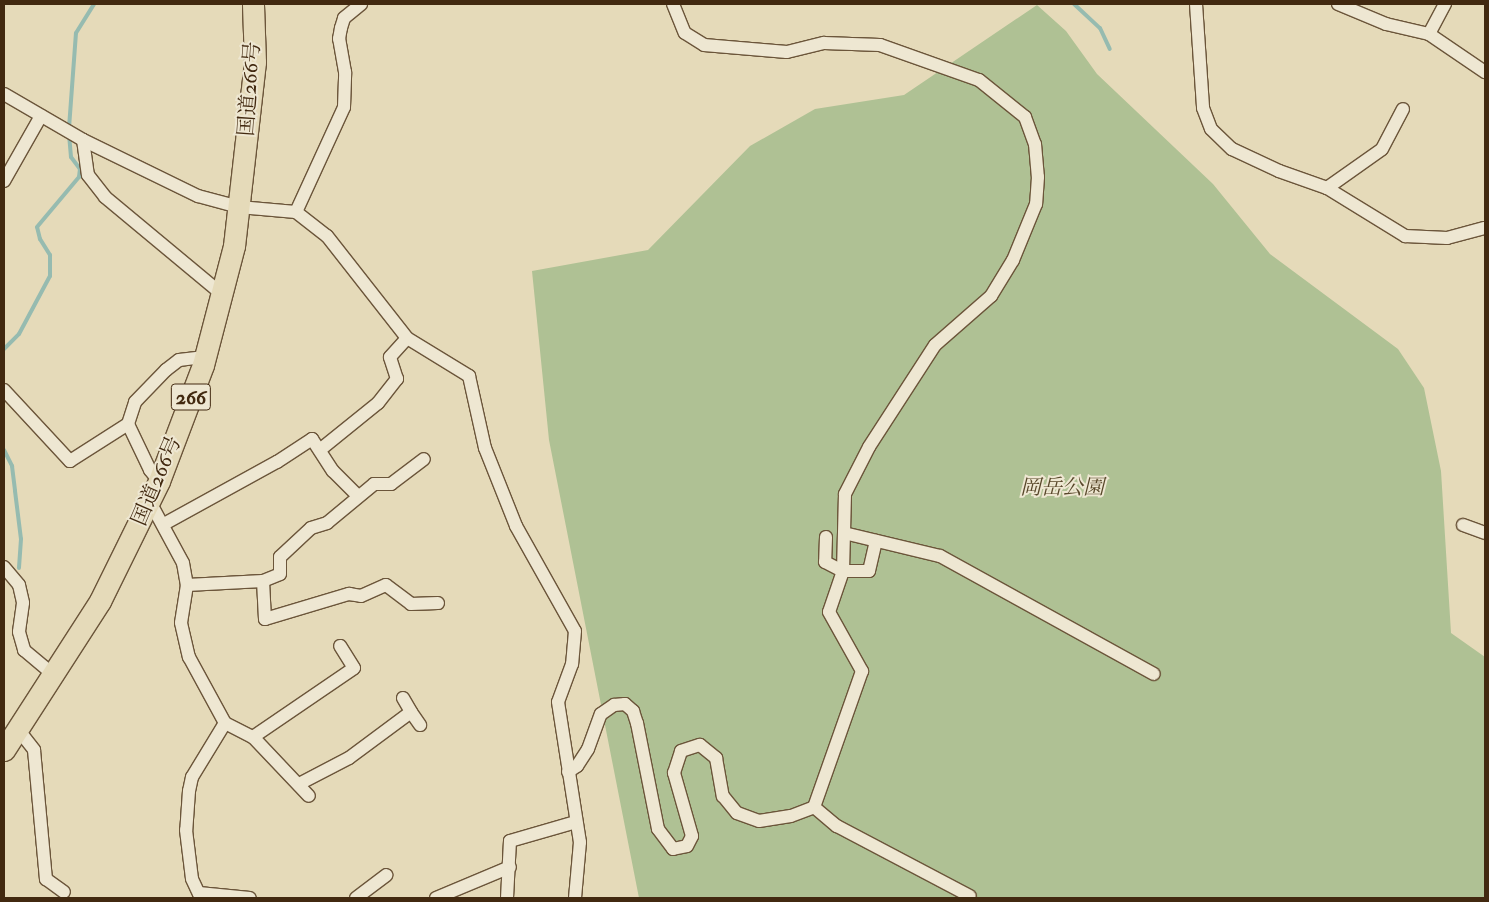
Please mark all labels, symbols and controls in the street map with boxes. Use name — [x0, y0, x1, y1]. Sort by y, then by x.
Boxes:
street label: 国道266号 — [234, 41, 266, 137]
road number: 266 — [170, 380, 212, 414]
street label: 国道266号 — [127, 432, 187, 530]
park label: 岡岳公園 — [1020, 475, 1104, 501]

